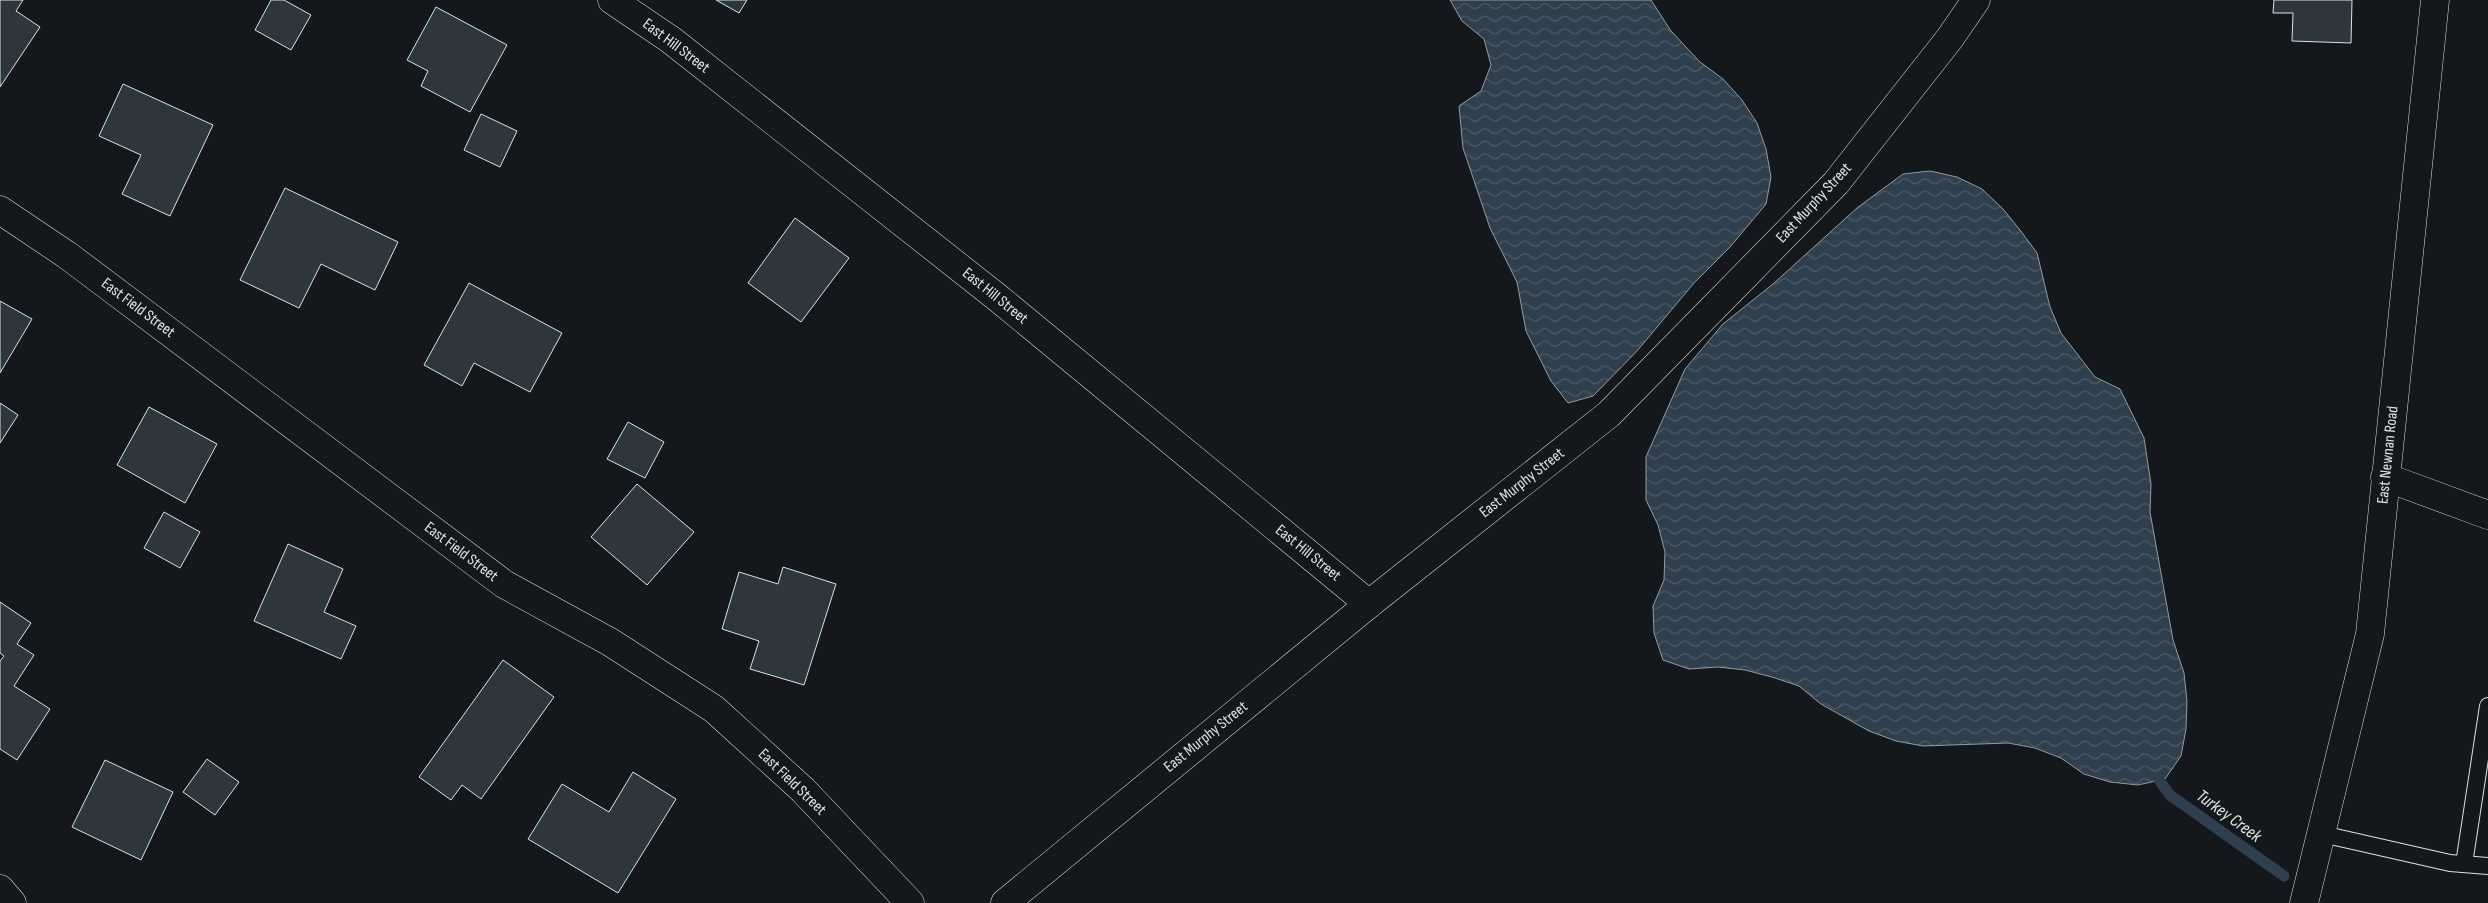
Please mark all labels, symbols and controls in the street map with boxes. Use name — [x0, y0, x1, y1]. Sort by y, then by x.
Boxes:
street label: East Hill Street — [639, 15, 713, 77]
street label: East Murphy Street — [1772, 159, 1856, 247]
street label: East Hill Street — [958, 264, 1032, 328]
street label: East Field Street — [97, 274, 179, 342]
street label: East Newnan Road — [2373, 405, 2403, 505]
street label: East Murphy Street — [1476, 444, 1568, 522]
street label: East Field Street — [420, 518, 502, 586]
street label: East Hill Street — [1271, 521, 1345, 585]
street label: East Murphy Street — [1160, 697, 1252, 777]
street label: East Field Street — [754, 745, 830, 819]
water label: Turkey Creek — [2192, 785, 2267, 847]

